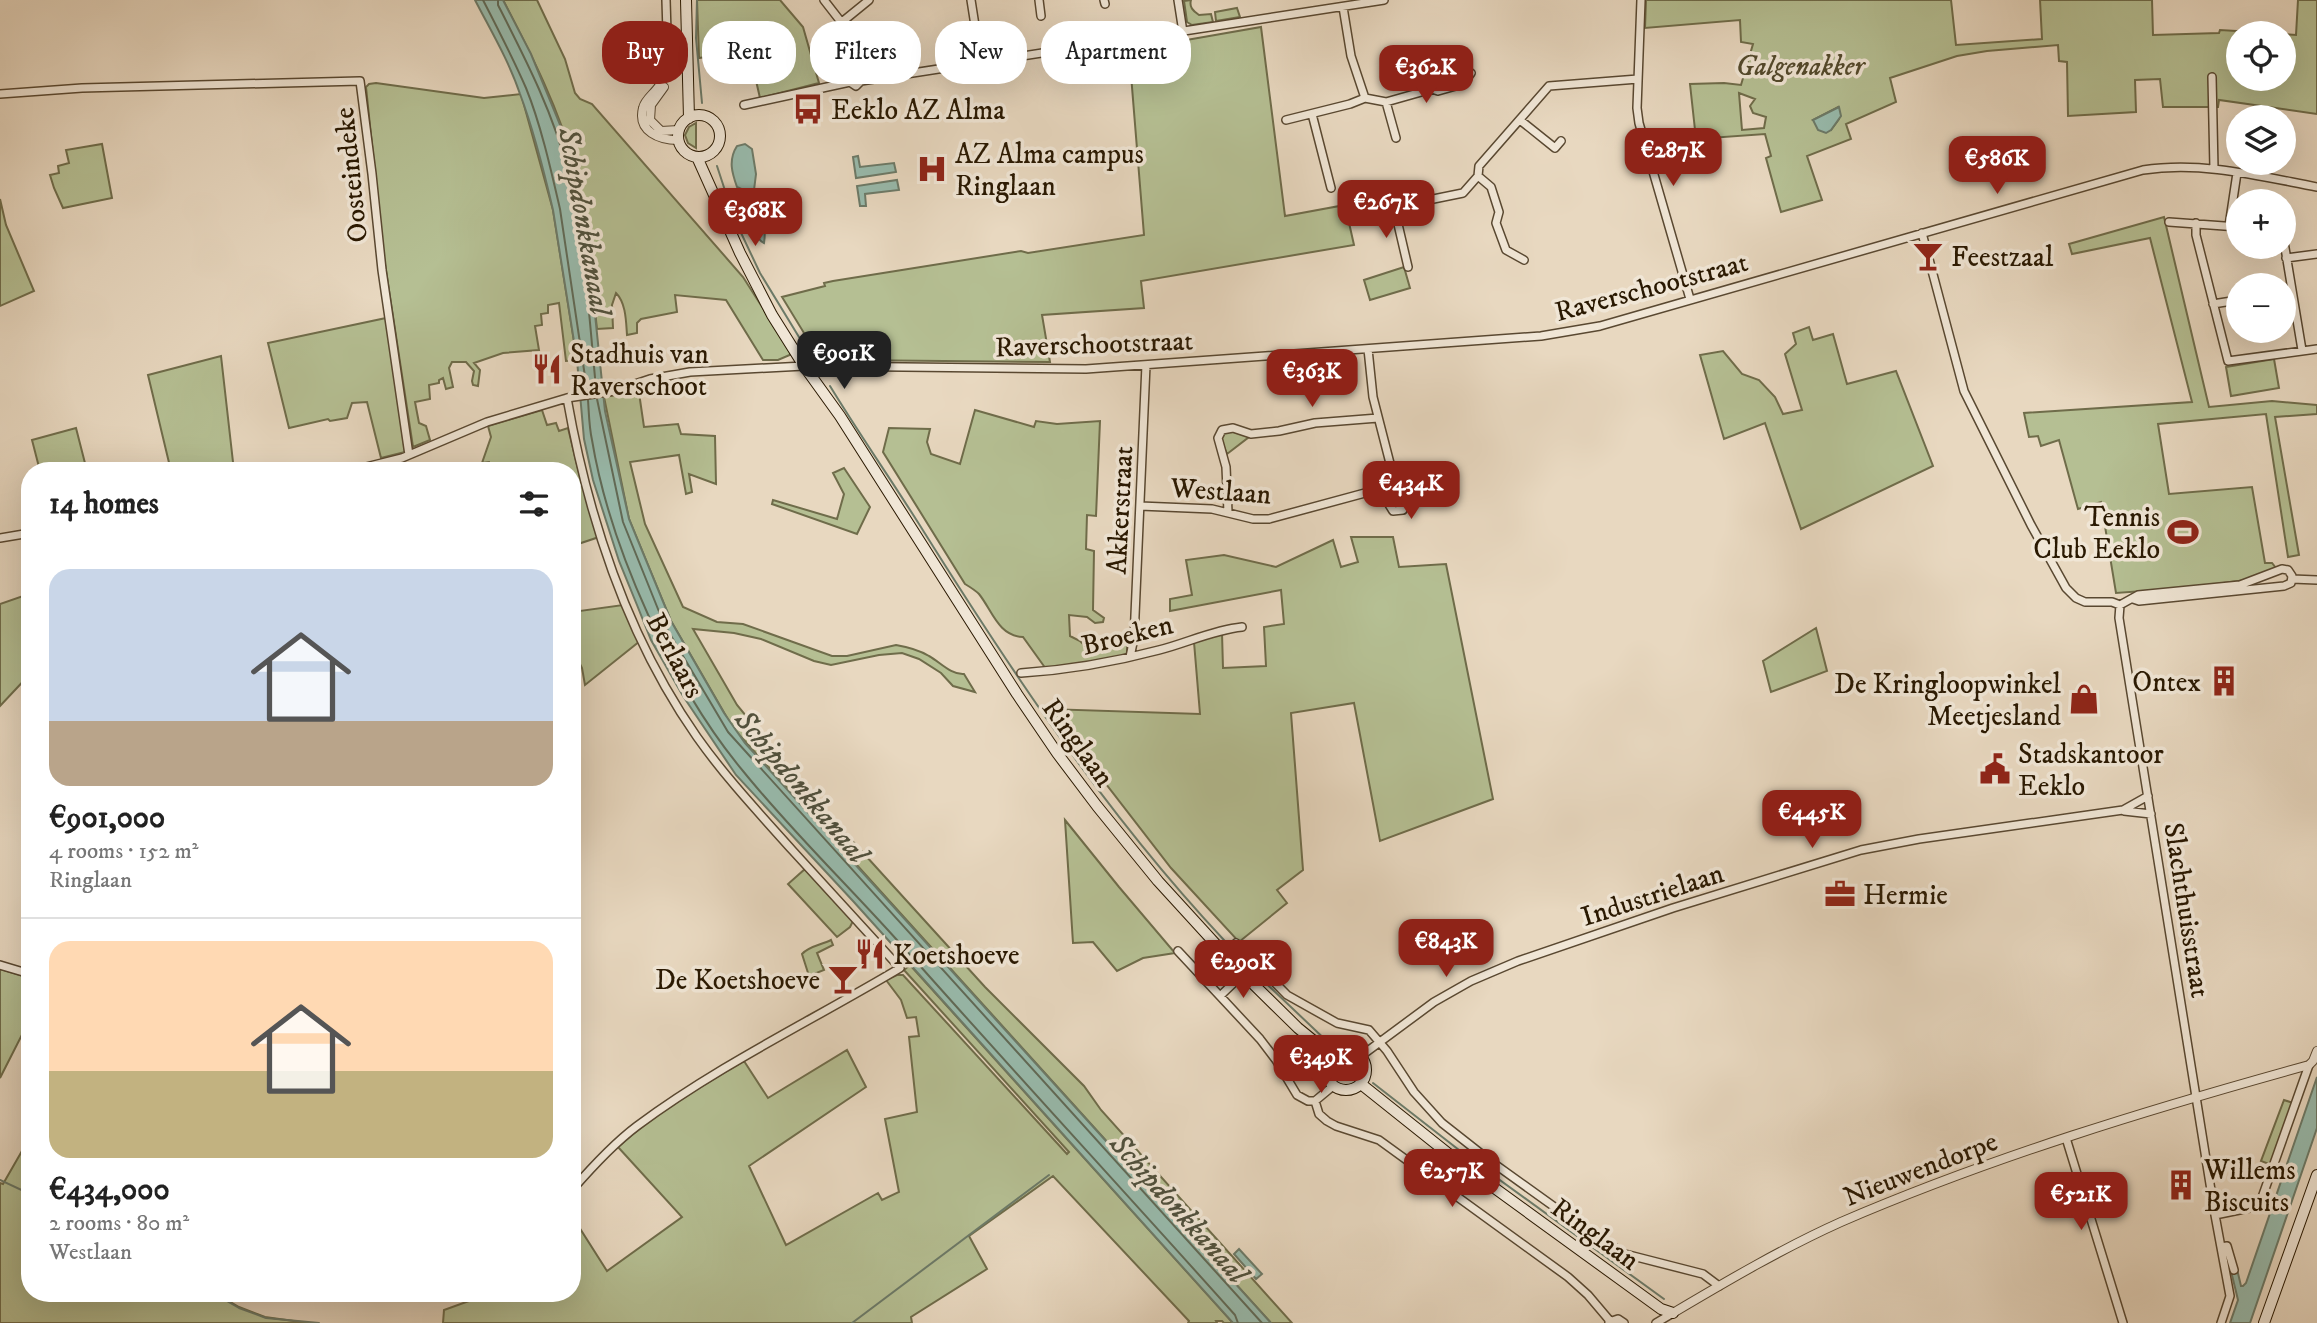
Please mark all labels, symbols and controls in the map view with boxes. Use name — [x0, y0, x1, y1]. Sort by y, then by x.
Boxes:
chip: Buy — [602, 21, 688, 84]
chip: Rent — [702, 21, 796, 84]
chip: Filters — [810, 21, 921, 84]
chip: New — [935, 21, 1027, 84]
chip: Apartment — [1041, 21, 1191, 84]
map controls — [2226, 21, 2296, 343]
button: locate — [2226, 21, 2296, 91]
pin: €362K — [1377, 46, 1475, 105]
park label: Galgenakker — [1736, 49, 1866, 84]
text: €362K — [1395, 53, 1457, 82]
bus stop icon: Eeklo AZ Alma — [791, 92, 825, 126]
place label: Eeklo AZ Alma — [831, 93, 1005, 128]
street label: Oosteindeke — [327, 105, 376, 244]
button: layers — [2226, 105, 2296, 175]
water label: Schipdonkkanaal — [549, 124, 619, 321]
pin: €287K — [1624, 128, 1722, 188]
text: €287K — [1641, 136, 1705, 165]
pin: €586K — [1948, 136, 2046, 196]
place label: AZ Alma campus Ringlaan — [955, 137, 1144, 204]
text: €586K — [1965, 144, 2029, 173]
hospital icon: AZ Alma campus Ringlaan — [915, 152, 949, 186]
pin: €267K — [1337, 180, 1435, 240]
pin: €368K — [706, 188, 804, 248]
text: €267K — [1353, 188, 1419, 217]
button: + — [2226, 189, 2296, 259]
text: €368K — [724, 196, 786, 225]
bar icon: Feestzaal — [1911, 239, 1945, 273]
place label: Feestzaal — [1951, 240, 2054, 275]
street label: Raverschootstraat — [1551, 245, 1752, 330]
button: − — [2226, 273, 2296, 343]
street label: Raverschootstraat — [994, 324, 1194, 365]
pin: €901K — [795, 332, 893, 391]
place label: Stadhuis van Raverschoot — [570, 337, 709, 404]
text: €901K — [813, 339, 875, 368]
pin: €363K — [1263, 350, 1361, 409]
restaurant icon: Stadhuis van Raverschoot — [530, 352, 564, 386]
text: €363K — [1283, 357, 1341, 386]
street label: Akkerstraat — [1100, 445, 1141, 575]
pin: €434K — [1362, 462, 1460, 521]
text: €434K — [1379, 469, 1443, 498]
street label: Westlaan — [1168, 470, 1273, 513]
icon: filters — [515, 485, 553, 523]
text: 14 homes — [49, 486, 159, 523]
place label: Tennis Club Eeklo — [2033, 500, 2160, 567]
sports icon: Tennis Club Eeklo — [2166, 515, 2200, 549]
street label: Berlaars — [638, 607, 712, 704]
street label: Broeken — [1078, 607, 1177, 664]
icon: home — [238, 614, 364, 740]
building icon: Ontex — [2207, 664, 2241, 698]
place label: Ontex — [2132, 665, 2201, 700]
place label: De Kringloopwinkel Meetjesland — [1834, 667, 2062, 734]
shop icon: De Kringloopwinkel Meetjesland — [2067, 682, 2101, 716]
street label: Ringlaan — [1034, 692, 1122, 794]
water label: Schipdonkkanaal — [725, 702, 878, 874]
place label: Stadskantoor Eeklo — [2018, 737, 2164, 804]
public building icon: Stadskantoor Eeklo — [1978, 752, 2012, 786]
pin: €445K — [1763, 790, 1861, 850]
text: €445K — [1778, 798, 1846, 827]
text: €901,000 — [49, 800, 165, 837]
street label: Slachthuisstraat — [2155, 820, 2218, 1000]
text: 4 rooms · 152 m² — [49, 837, 198, 866]
street label: Industrielaan — [1577, 856, 1729, 935]
text: Ringlaan — [49, 866, 132, 895]
office icon: Hermie — [1823, 877, 1857, 911]
place label: Hermie — [1863, 878, 1948, 913]
pin: €843K — [1397, 920, 1495, 979]
text: €843K — [1415, 927, 1477, 956]
restaurant icon: Koetshoeve — [853, 937, 887, 971]
place label: Koetshoeve — [893, 938, 1020, 973]
pin: €290K — [1194, 940, 1292, 1000]
text: €290K — [1211, 948, 1275, 977]
bar icon: De Koetshoeve — [826, 962, 860, 996]
place label: De Koetshoeve — [655, 963, 820, 998]
icon: home — [238, 986, 364, 1112]
pin: €349K — [1272, 1036, 1370, 1095]
text: €349K — [1290, 1043, 1352, 1072]
street label: Nieuwendorpe — [1839, 1124, 2003, 1215]
water label: Schipdonkkanaal — [1100, 1126, 1257, 1294]
pin: €257K — [1403, 1150, 1501, 1209]
place label: Willems Biscuits — [2203, 1153, 2296, 1220]
text: €257K — [1420, 1157, 1484, 1186]
building icon: Willems Biscuits — [2164, 1168, 2198, 1202]
text: €434,000 — [49, 1172, 170, 1209]
pin: €521K — [2032, 1172, 2130, 1232]
text: €521K — [2051, 1180, 2111, 1209]
street label: Ringlaan — [1544, 1190, 1647, 1278]
text: 2 rooms · 80 m² — [49, 1209, 189, 1238]
text: Westlaan — [49, 1238, 132, 1267]

